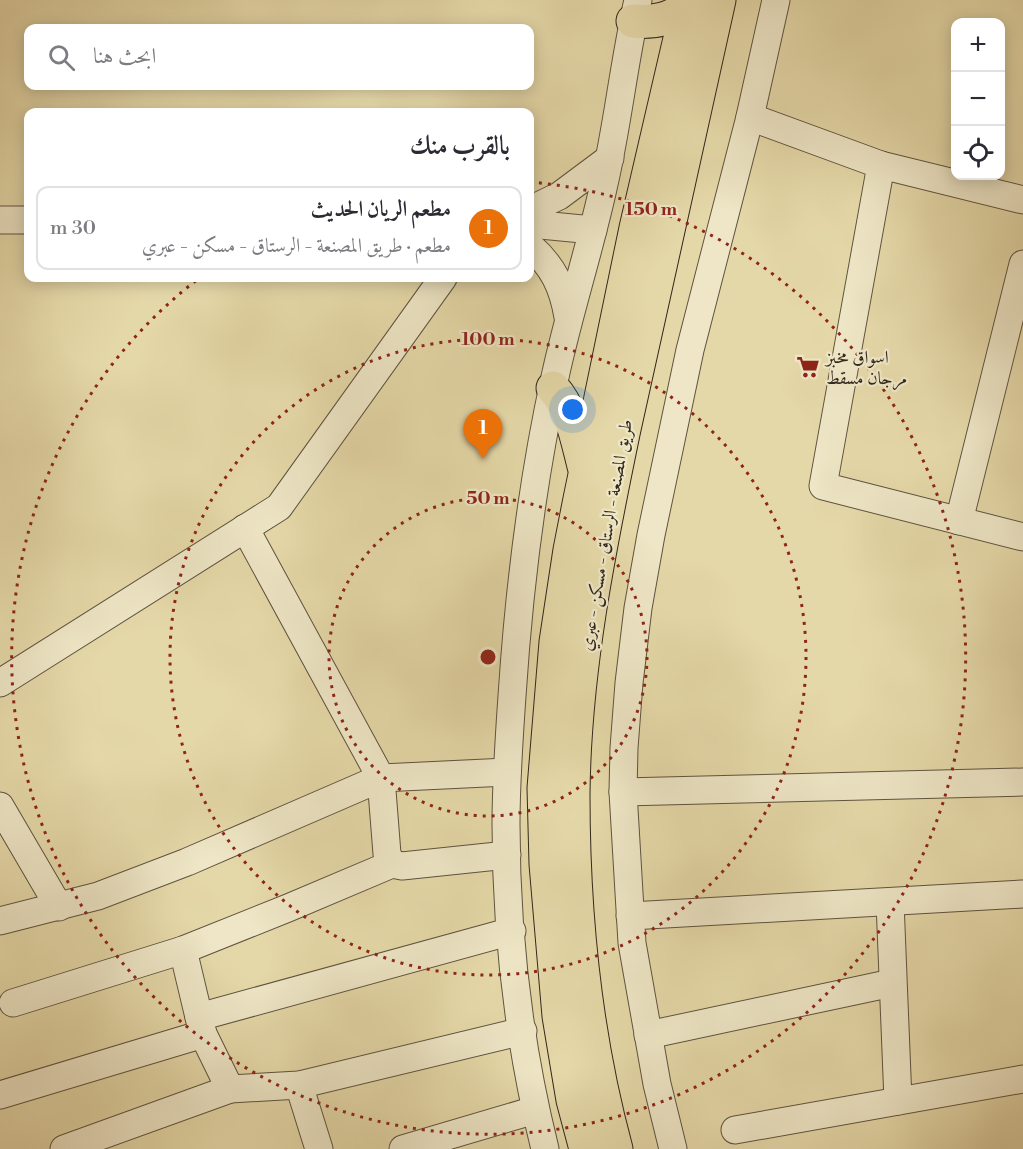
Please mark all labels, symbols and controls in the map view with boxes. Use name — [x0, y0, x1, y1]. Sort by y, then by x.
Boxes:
map controls — [951, 18, 1005, 180]
button: + — [951, 18, 1005, 72]
search box — [24, 24, 534, 90]
icon: search — [45, 41, 78, 74]
text: ابحث هنا — [93, 43, 156, 70]
button: − — [951, 72, 1005, 126]
button: locate — [951, 126, 1005, 180]
text: بالقرب منك — [410, 130, 510, 162]
text: مطعم الريان الحديث — [311, 196, 451, 223]
text: 150 m — [625, 198, 678, 221]
text: 30 m — [50, 216, 96, 241]
text: 1 — [484, 216, 493, 241]
text: مطعم · طريق المصنعة - الرستاق - مسكن - عبري — [142, 234, 451, 259]
text: 100 m — [461, 328, 515, 351]
place label: اسواق مخبز مرجان مسقط — [824, 346, 907, 391]
supermarket icon: اسواق مخبز مرجان مسقط — [795, 354, 821, 380]
your location — [558, 395, 587, 424]
pin: 1 — [464, 410, 502, 459]
street label: طريق المصنعة - الرستاق - مسكن - عبري — [575, 417, 641, 653]
text: 50 m — [466, 487, 510, 510]
centre of rings — [478, 647, 498, 667]

